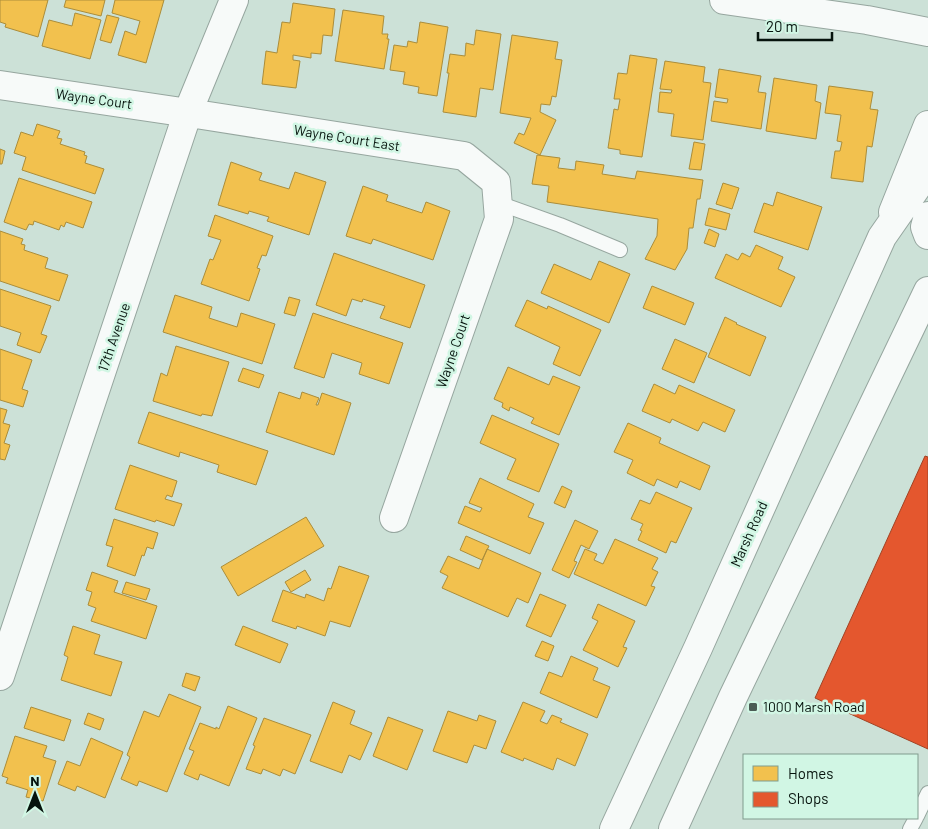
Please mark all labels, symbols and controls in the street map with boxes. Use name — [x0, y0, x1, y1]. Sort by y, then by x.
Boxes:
scale bar — [758, 10, 832, 42]
text: 20 m — [766, 17, 798, 35]
street label: Wayne Court — [55, 85, 133, 112]
street label: Wayne Court East — [293, 121, 401, 154]
street label: 17th Avenue — [94, 300, 133, 373]
street label: Wayne Court — [432, 312, 473, 390]
street label: Marsh Road — [726, 498, 771, 569]
place label: 1000 Marsh Road — [763, 698, 865, 715]
marker: 1000 Marsh Road — [747, 701, 759, 713]
legend — [743, 754, 918, 819]
text: Homes — [788, 764, 833, 782]
north arrow — [10, 769, 60, 819]
text: N — [30, 772, 40, 789]
text: Shops — [788, 789, 828, 807]

